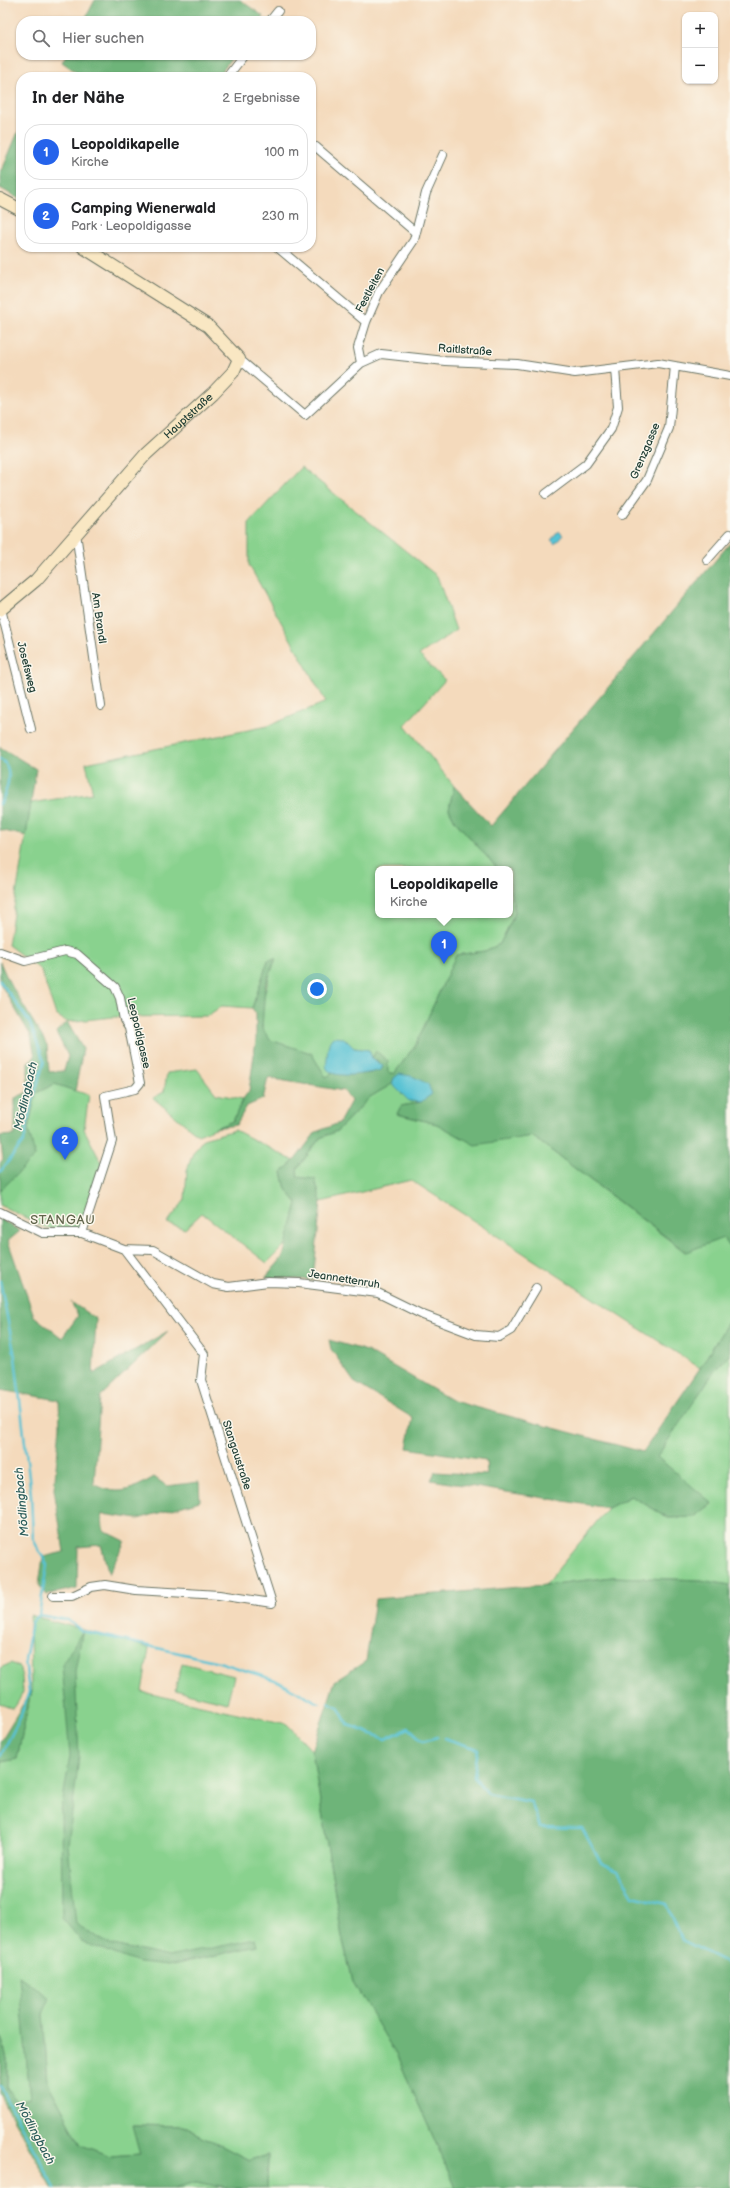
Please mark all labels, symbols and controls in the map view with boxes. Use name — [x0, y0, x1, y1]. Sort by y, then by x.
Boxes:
map controls — [682, 12, 718, 84]
button: + — [682, 12, 718, 48]
search box — [16, 16, 316, 60]
icon: search — [30, 27, 52, 49]
text: Hier suchen — [62, 29, 144, 48]
button: − — [682, 48, 718, 84]
text: In der Nähe — [32, 88, 125, 108]
text: 2 Ergebnisse — [222, 90, 300, 106]
text: Leopoldikapelle — [71, 135, 180, 154]
text: 1 — [43, 144, 49, 160]
text: 100 m — [264, 144, 299, 160]
text: Kirche — [71, 154, 109, 170]
text: Camping Wienerwald — [71, 199, 216, 218]
text: 2 — [42, 208, 50, 224]
text: 230 m — [262, 208, 299, 224]
text: Park · Leopoldigasse — [71, 218, 191, 234]
street label: Festleiten — [353, 265, 387, 315]
street label: Raitlstraße — [438, 342, 493, 358]
street label: Hauptstraße — [161, 390, 216, 441]
street label: Grenzgasse — [627, 420, 663, 481]
street label: Am Brandl — [89, 592, 109, 644]
street label: Josefsweg — [14, 640, 40, 694]
popup — [375, 866, 513, 918]
text: Leopoldikapelle — [390, 875, 498, 894]
text: Kirche — [390, 894, 427, 910]
pin: 1 — [431, 931, 457, 964]
your location — [307, 979, 327, 999]
street label: Leopoldigasse — [124, 996, 154, 1070]
water label: Mödlingbach — [11, 1060, 41, 1132]
pin: 2 — [52, 1127, 78, 1160]
district label: STANGAU — [30, 1212, 96, 1228]
street label: Jeannettenruh — [307, 1267, 381, 1291]
street label: Stangaustraße — [220, 1419, 255, 1492]
water label: Mödlingbach — [11, 1466, 33, 1537]
water label: Mödlingbach — [12, 2099, 58, 2168]

